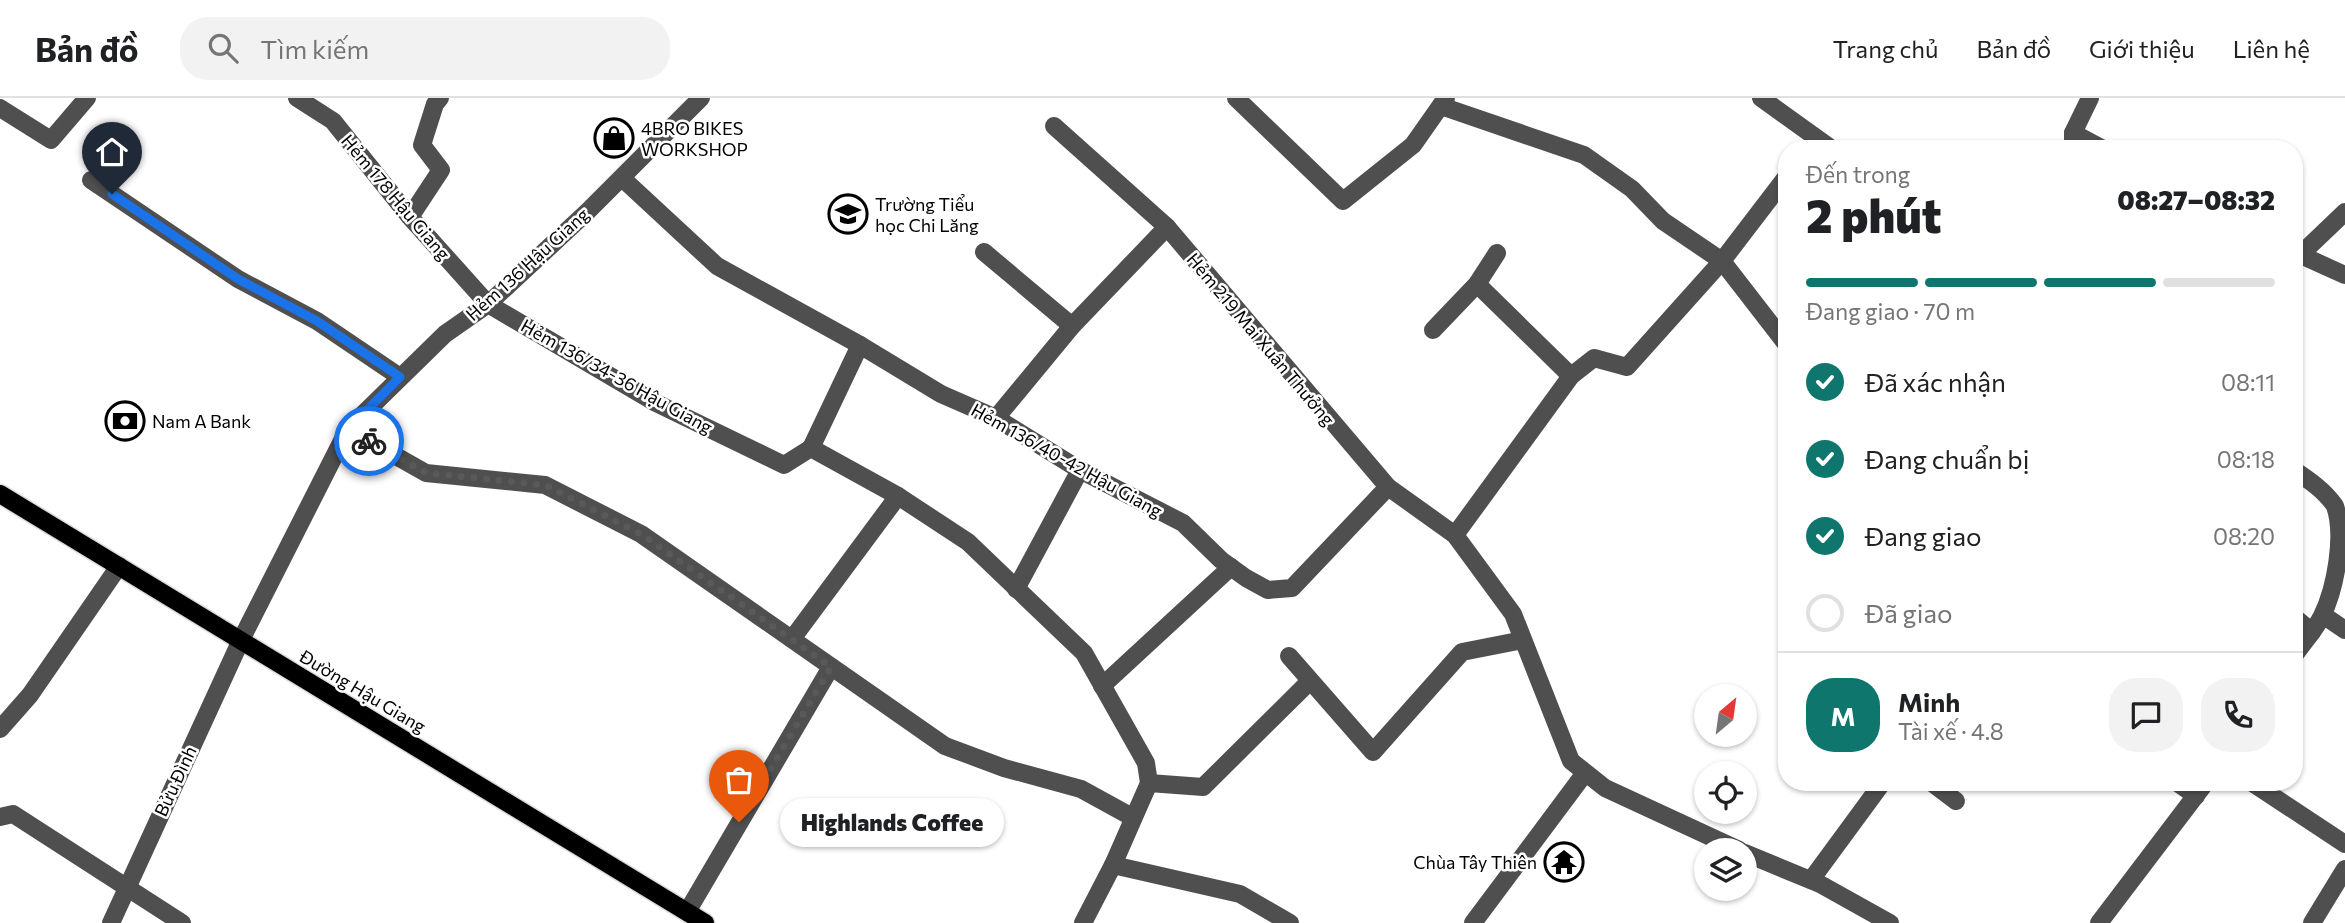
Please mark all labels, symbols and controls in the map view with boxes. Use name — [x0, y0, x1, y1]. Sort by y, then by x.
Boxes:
search box — [180, 17, 670, 80]
text: Bản đồ — [35, 28, 138, 69]
icon: search — [204, 29, 242, 67]
text: Tìm kiếm — [260, 33, 369, 64]
text: Trang chủ — [1833, 34, 1939, 63]
text: Bản đồ — [1977, 34, 2051, 63]
text: Giới thiệu — [2089, 34, 2195, 63]
text: Liên hệ — [2233, 34, 2310, 63]
shop icon: 4BRO BIKES WORKSHOP — [593, 117, 635, 159]
place label: 4BRO BIKES WORKSHOP — [641, 117, 748, 160]
pin — [82, 122, 142, 194]
street label: Hẻm 178 Hậu Giang — [337, 130, 455, 265]
icon: home — [93, 133, 131, 171]
text: Đến trong — [1806, 160, 1910, 188]
text: 08:27–08:32 — [2117, 184, 2275, 215]
text: 2 phút — [1806, 186, 1942, 242]
school or university icon: Trường Tiểu học Chi Lăng — [827, 193, 869, 235]
place label: Trường Tiểu học Chi Lăng — [875, 193, 979, 236]
street label: Hẻm 136 Hậu Giang — [461, 203, 593, 325]
street label: Hẻm 219 Mai Xuân Thưởng — [1182, 248, 1340, 430]
text: Đang giao · 70 m — [1806, 297, 1975, 325]
street label: Hẻm 136/34-36 Hậu Giang — [517, 314, 717, 438]
icon: check — [1806, 363, 1844, 401]
text: Đã xác nhận — [1865, 366, 2006, 397]
text: 08:11 — [2221, 368, 2275, 396]
street label: Hẻm 136/40-42 Hậu Giang — [968, 398, 1167, 522]
bank icon: Nam A Bank — [104, 400, 146, 442]
courier — [334, 406, 404, 476]
place label: Nam A Bank — [152, 410, 251, 432]
icon: bike — [350, 422, 388, 460]
icon: check — [1806, 440, 1844, 478]
text: Đang chuẩn bị — [1865, 443, 2029, 474]
text: 08:18 — [2217, 445, 2275, 473]
icon: check — [1806, 517, 1844, 555]
text: Đang giao — [1865, 520, 1982, 551]
text: 08:20 — [2213, 522, 2275, 550]
text: Đã giao — [1865, 597, 1953, 628]
street label: Đường Hậu Giang — [295, 644, 430, 737]
button: chat — [2109, 678, 2183, 752]
button: phone — [2201, 678, 2275, 752]
north arrow — [1694, 684, 1757, 747]
map controls — [1694, 684, 1757, 901]
text: Minh — [1898, 686, 1960, 717]
text: M — [1830, 700, 1856, 731]
text: Tài xế · 4.8 — [1898, 717, 2004, 745]
street label: Bửu Đình — [149, 742, 201, 820]
pin — [709, 750, 769, 822]
icon: bag — [720, 761, 758, 799]
button: locate — [1694, 761, 1757, 824]
callout: Highlands Coffee — [781, 798, 1005, 846]
text: Highlands Coffee — [801, 808, 983, 836]
button: layers — [1694, 838, 1757, 901]
temple icon: Chùa Tây Thiên — [1543, 841, 1585, 883]
place label: Chùa Tây Thiên — [1413, 851, 1537, 873]

